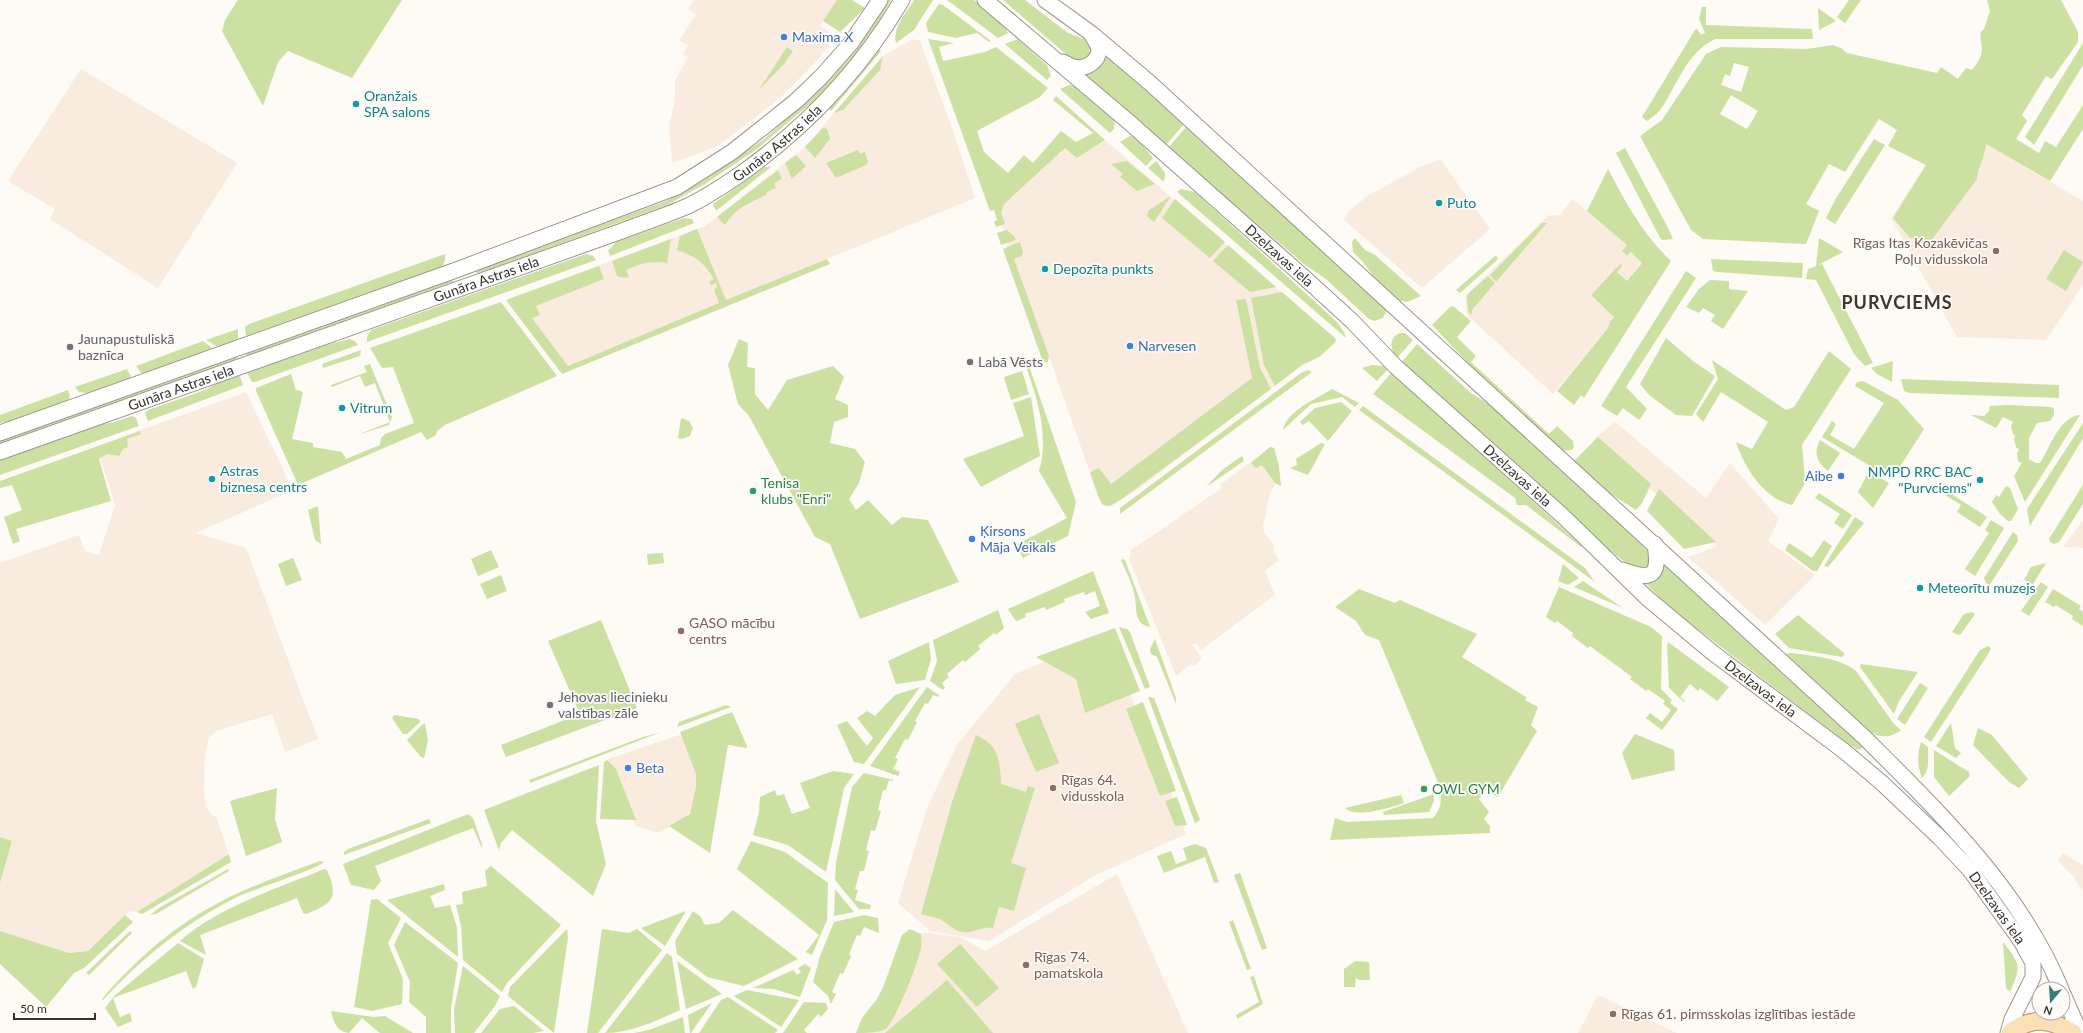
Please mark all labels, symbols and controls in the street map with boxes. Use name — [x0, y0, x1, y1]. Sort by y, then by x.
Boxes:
place label: Maxima X — [792, 28, 853, 45]
marker: Maxima X — [779, 32, 789, 42]
place label: Oranžais SPA salons — [364, 87, 430, 120]
marker: Oranžais SPA salons — [351, 99, 361, 109]
street label: Gunāra Astras iela — [729, 101, 825, 185]
place label: Puto — [1447, 194, 1476, 211]
marker: Puto — [1434, 198, 1444, 208]
street label: Dzelzavas iela — [1242, 221, 1317, 290]
place label: Rīgas Itas Kozakēvičas Poļu vidusskola — [1853, 234, 1988, 267]
marker: Rīgas Itas Kozakēvičas Poļu vidusskola — [1991, 246, 2001, 256]
street label: Gunāra Astras iela — [431, 252, 541, 305]
place label: Depozīta punkts — [1053, 260, 1154, 277]
marker: Depozīta punkts — [1040, 264, 1050, 274]
district label: PURVCIEMS — [1841, 291, 1953, 313]
place label: Jaunapustuliskā baznīca — [78, 330, 175, 363]
place label: Narvesen — [1138, 337, 1196, 354]
marker: Narvesen — [1125, 341, 1135, 351]
marker: Jaunapustuliskā baznīca — [65, 342, 75, 352]
place label: Labā Vēsts — [978, 353, 1043, 370]
marker: Labā Vēsts — [965, 357, 975, 367]
street label: Gunāra Astras iela — [126, 361, 236, 414]
place label: Vitrum — [350, 399, 392, 416]
marker: Vitrum — [337, 403, 347, 413]
street label: Dzelzavas iela — [1480, 440, 1555, 510]
place label: Astras biznesa centrs — [220, 462, 307, 495]
place label: NMPD RRC BAC "Purvciems" — [1868, 463, 1973, 496]
place label: Aibe — [1805, 467, 1833, 484]
marker: Aibe — [1836, 471, 1846, 481]
marker: Astras biznesa centrs — [207, 474, 217, 484]
place label: Tenisa klubs "Enri" — [761, 474, 831, 507]
marker: NMPD RRC BAC "Purvciems" — [1975, 475, 1985, 485]
marker: Tenisa klubs "Enri" — [748, 486, 758, 496]
place label: Ķirsons Māja Veikals — [980, 522, 1056, 555]
marker: Ķirsons Māja Veikals — [967, 534, 977, 544]
place label: Meteorītu muzejs — [1928, 579, 2036, 596]
marker: Meteorītu muzejs — [1915, 583, 1925, 593]
place label: GASO mācību centrs — [689, 614, 775, 647]
marker: GASO mācību centrs — [676, 626, 686, 636]
street label: Dzelzavas iela — [1722, 656, 1800, 721]
place label: Jehovas liecinieku valstības zāle — [558, 688, 668, 721]
marker: Jehovas liecinieku valstības zāle — [545, 700, 555, 710]
place label: Beta — [636, 759, 664, 776]
marker: Beta — [623, 763, 633, 773]
place label: Rīgas 64. vidusskola — [1061, 771, 1124, 804]
place label: OWL GYM — [1432, 780, 1500, 797]
marker: Rīgas 64. vidusskola — [1048, 783, 1058, 793]
marker: OWL GYM — [1419, 784, 1429, 794]
street label: Dzelzavas iela — [1966, 868, 2029, 947]
place label: Rīgas 74. pamatskola — [1034, 948, 1103, 981]
marker: Rīgas 74. pamatskola — [1021, 960, 1031, 970]
north arrow — [2031, 981, 2071, 1021]
scale bar — [14, 995, 95, 1021]
text: 50 m — [20, 1001, 47, 1016]
text: N — [2042, 1003, 2054, 1018]
place label: Rīgas 61. pirmsskolas izglītības iestāde — [1621, 1005, 1855, 1022]
marker: Rīgas 61. pirmsskolas izglītības iestāde — [1608, 1009, 1618, 1019]

